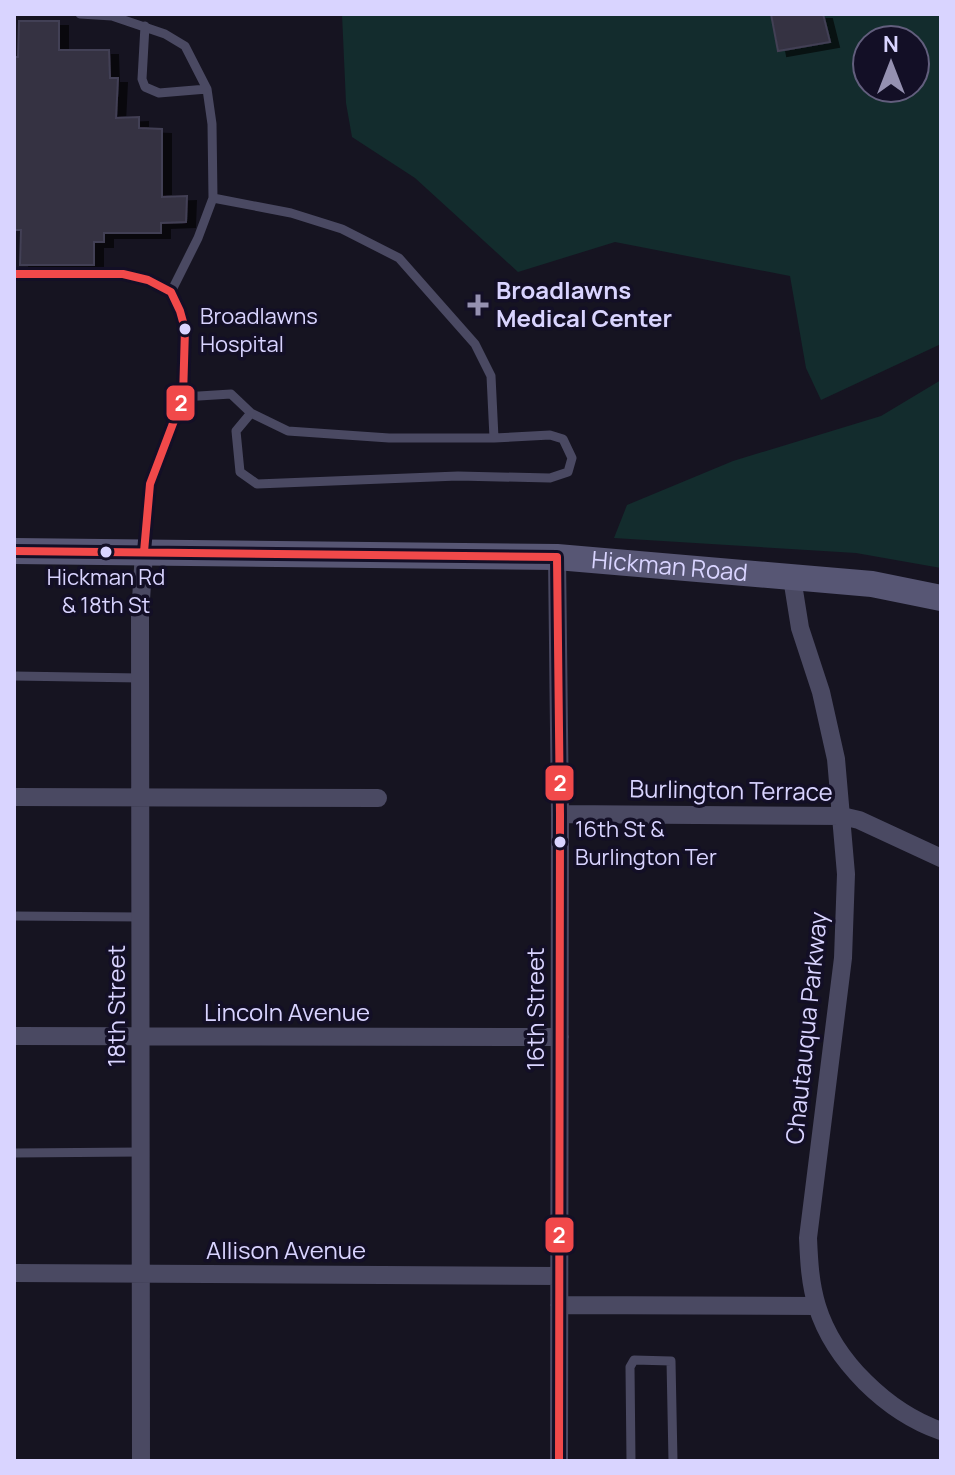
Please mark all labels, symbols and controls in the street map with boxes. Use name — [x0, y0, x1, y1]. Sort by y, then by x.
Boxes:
north arrow — [851, 24, 931, 104]
text: N — [883, 29, 899, 59]
place label: Broadlawns Medical Center — [496, 273, 672, 334]
marker: Broadlawns Medical Center — [467, 294, 489, 316]
place label: Broadlawns Hospital — [200, 301, 318, 359]
marker: Broadlawns Hospital — [177, 321, 193, 337]
line badge: 2 — [165, 384, 196, 422]
text: 2 — [174, 388, 188, 418]
street label: Hickman Road — [590, 542, 749, 588]
marker: Hickman Rd & 18th St — [98, 544, 114, 560]
place label: Hickman Rd & 18th St — [47, 562, 165, 620]
line badge: 2 — [544, 764, 575, 802]
text: 2 — [553, 768, 567, 798]
street label: Burlington Terrace — [629, 771, 833, 808]
place label: 16th St & Burlington Ter — [575, 814, 717, 872]
marker: 16th St & Burlington Ter — [552, 834, 568, 850]
street label: Chautauqua Parkway — [777, 910, 834, 1146]
street label: 18th Street — [99, 945, 132, 1067]
street label: 16th Street — [518, 947, 551, 1071]
street label: Lincoln Avenue — [204, 995, 370, 1028]
line badge: 2 — [544, 1216, 575, 1254]
text: 2 — [552, 1220, 566, 1250]
street label: Allison Avenue — [206, 1233, 366, 1266]

